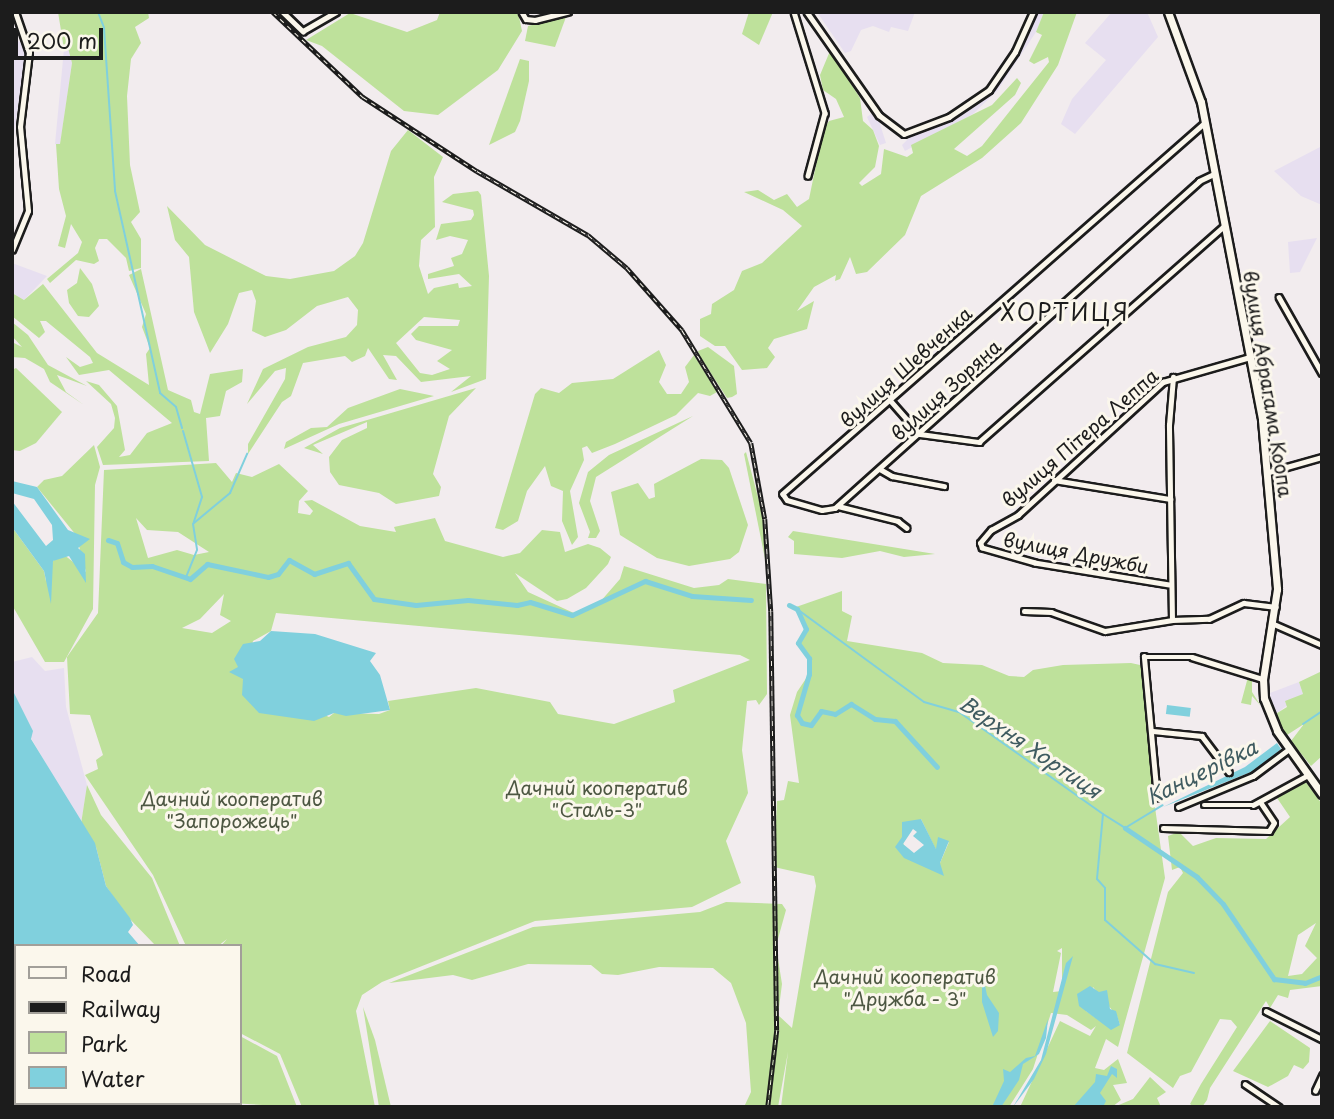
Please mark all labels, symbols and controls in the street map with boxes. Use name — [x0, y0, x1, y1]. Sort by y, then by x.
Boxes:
scale bar — [18, 14, 107, 58]
text: 200 m — [27, 24, 97, 56]
street label: вулиця Абрагама Коопа — [1239, 268, 1297, 500]
district label: ХОРТИЦЯ — [1001, 298, 1129, 326]
street label: вулиця Шевченка — [835, 302, 977, 432]
street label: вулиця Зоряна — [886, 335, 1006, 445]
street label: вулиця Пітера Леппа — [997, 363, 1163, 513]
street label: вулиця Дружби — [1002, 528, 1150, 578]
water label: Верхня Хортиця — [955, 689, 1107, 803]
water label: Канцерівка — [1141, 733, 1261, 809]
park label: Дачний кооператив "Сталь-3" — [506, 777, 688, 821]
park label: Дачний кооператив "Запорожець" — [141, 788, 323, 832]
legend — [14, 944, 242, 1105]
text: Road — [81, 957, 132, 989]
park label: Дачний кооператив "Дружба - 3" — [814, 966, 996, 1010]
text: Railway — [81, 992, 161, 1024]
text: Park — [81, 1027, 128, 1059]
text: Water — [81, 1062, 144, 1094]

